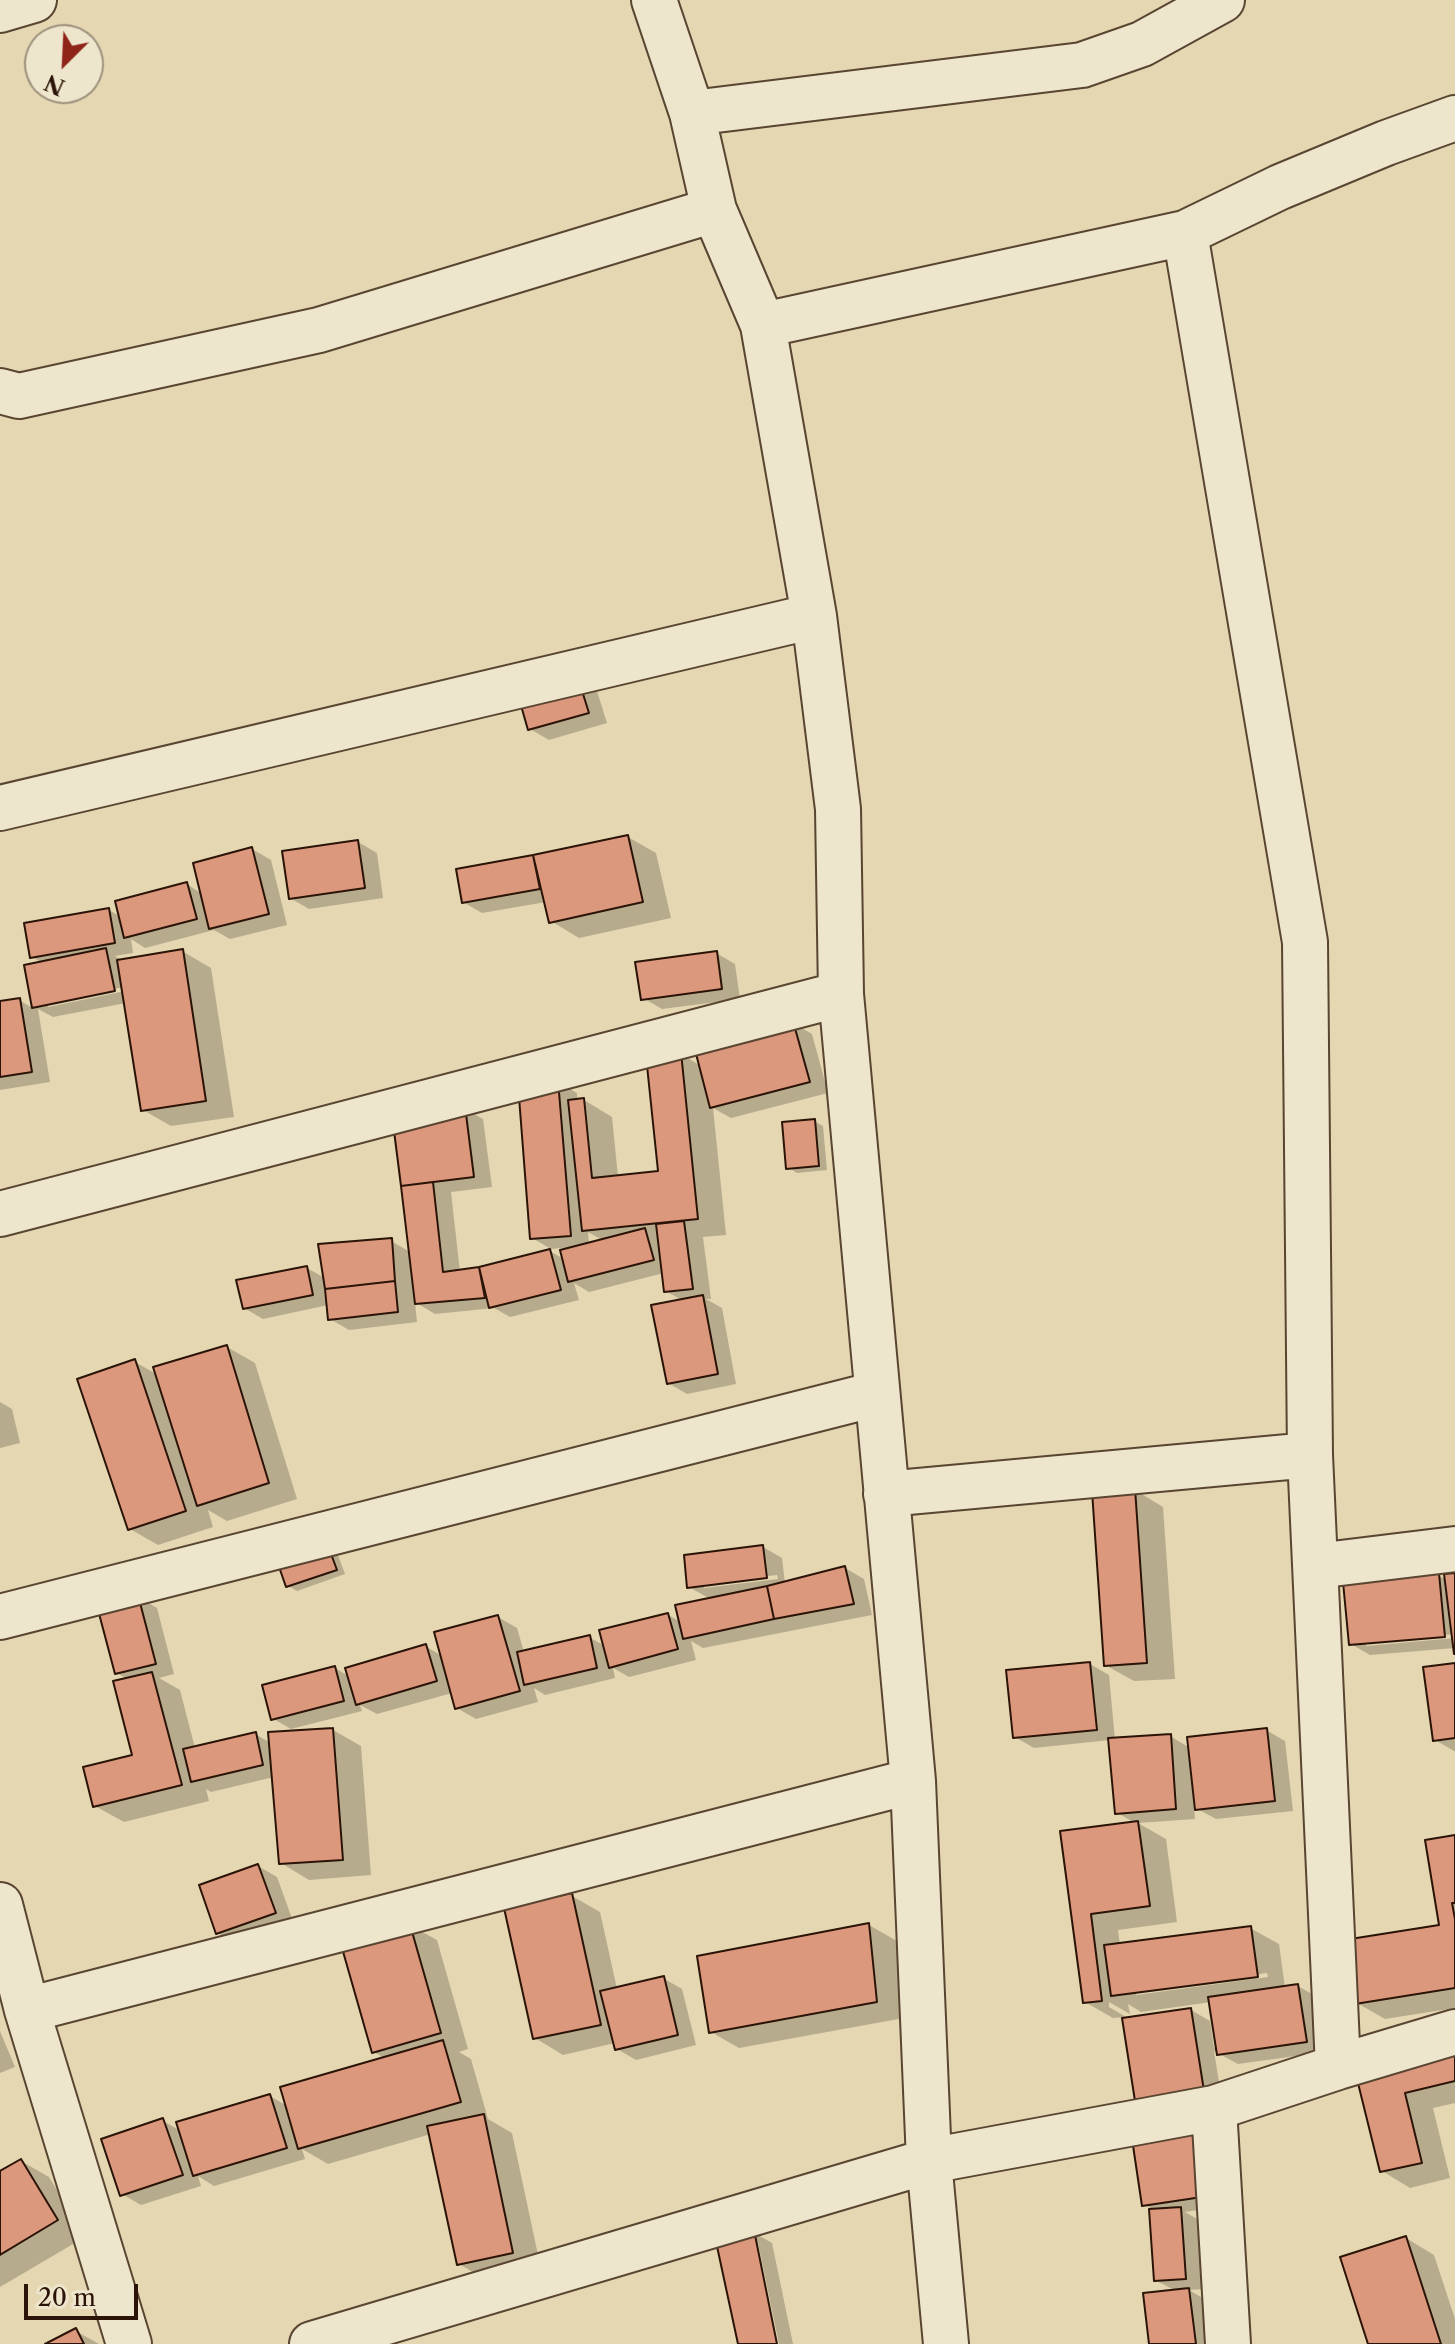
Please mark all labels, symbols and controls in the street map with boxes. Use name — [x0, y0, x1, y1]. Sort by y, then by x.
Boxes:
north arrow — [24, 24, 104, 104]
text: N — [41, 68, 69, 101]
scale bar — [28, 2268, 142, 2318]
text: 20 m — [38, 2283, 96, 2312]

